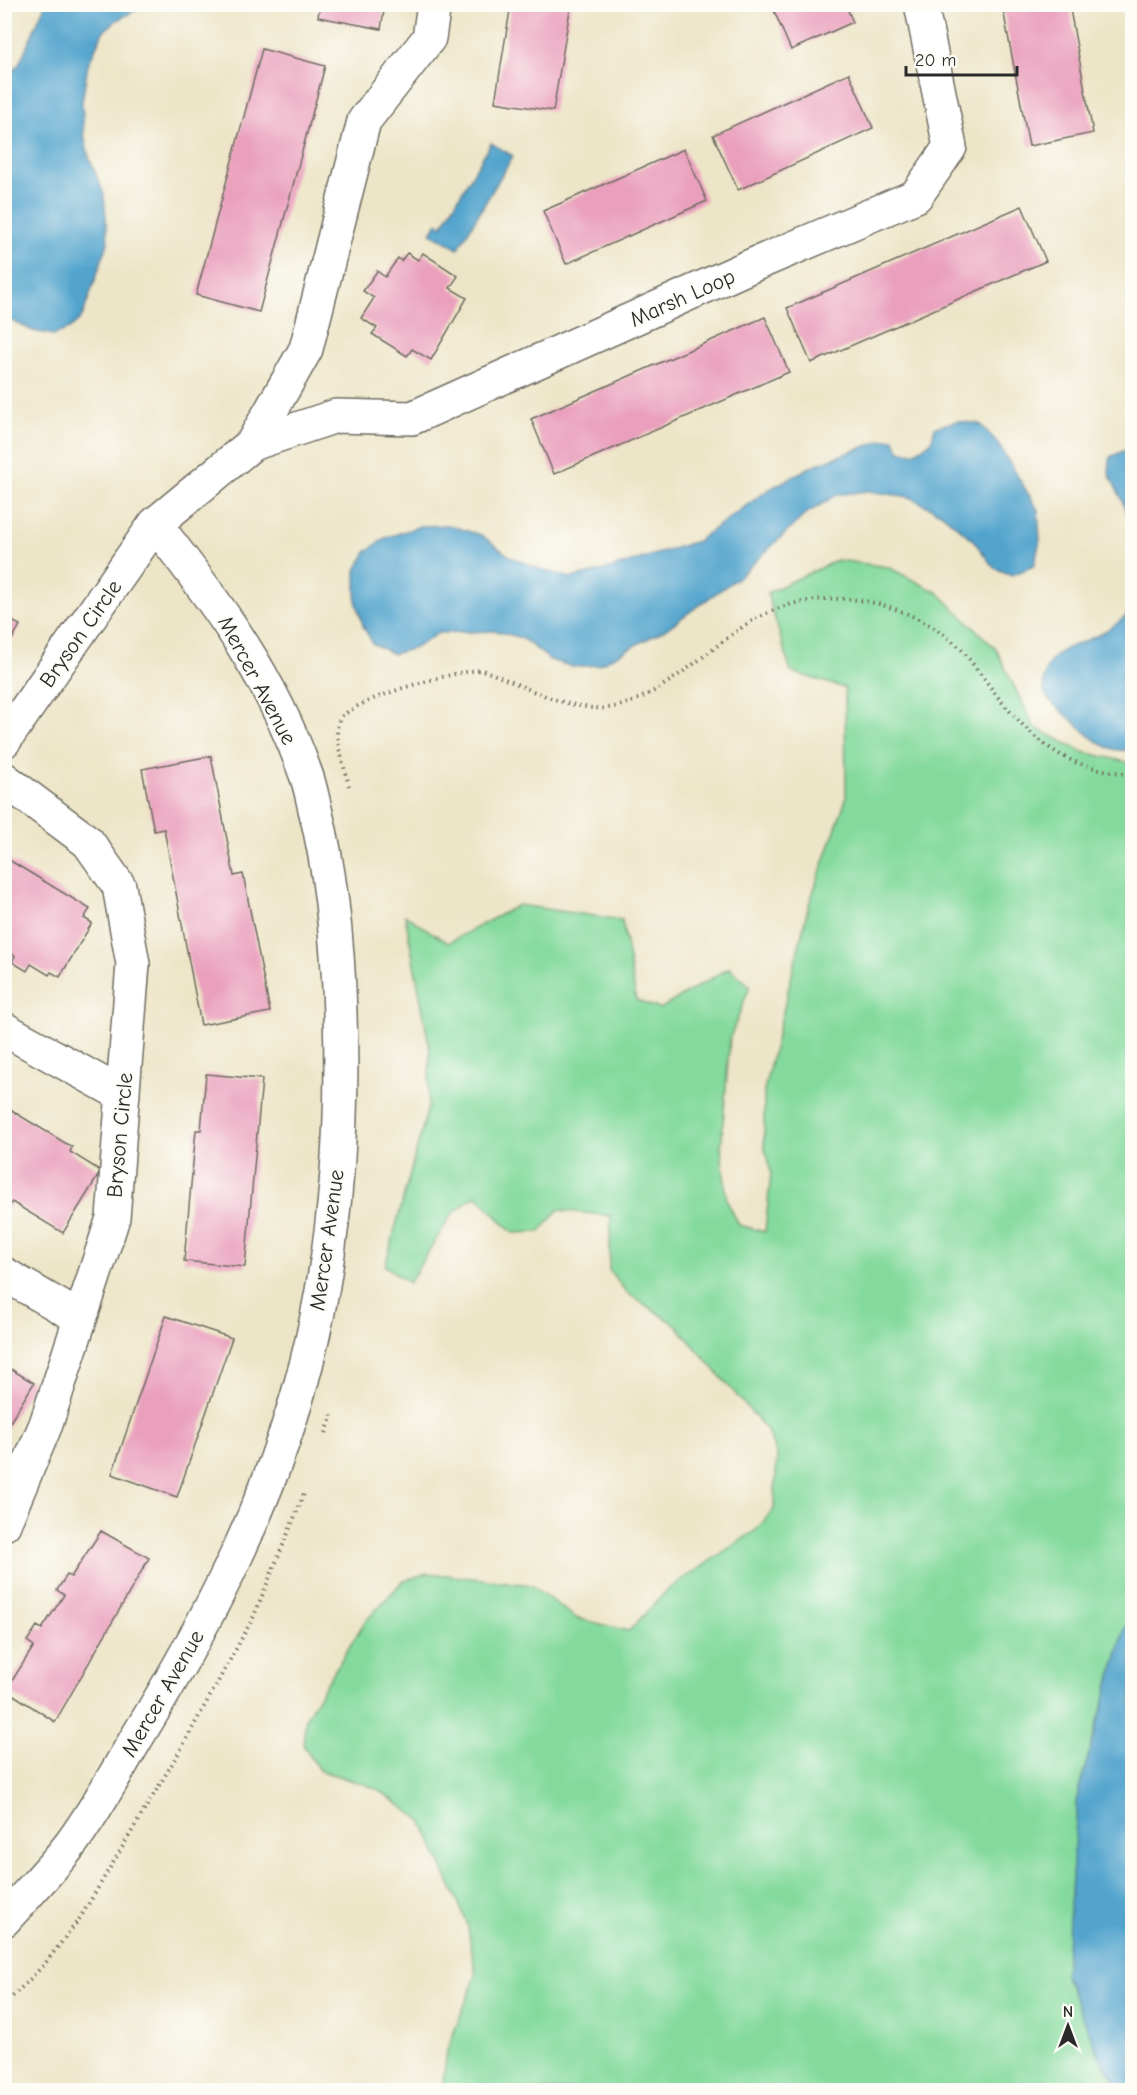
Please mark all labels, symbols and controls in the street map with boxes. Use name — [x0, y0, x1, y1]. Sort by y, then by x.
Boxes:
scale bar — [906, 39, 1017, 77]
text: 20 m — [915, 50, 956, 71]
street label: Marsh Loop — [626, 263, 739, 333]
street label: Bryson Circle — [34, 575, 127, 692]
street label: Mercer Avenue — [212, 612, 302, 749]
street label: Bryson Circle — [102, 1071, 138, 1199]
street label: Mercer Avenue — [304, 1168, 350, 1312]
street label: Mercer Avenue — [116, 1625, 210, 1762]
north arrow — [1038, 1996, 1098, 2056]
text: N — [1063, 2003, 1073, 2021]

